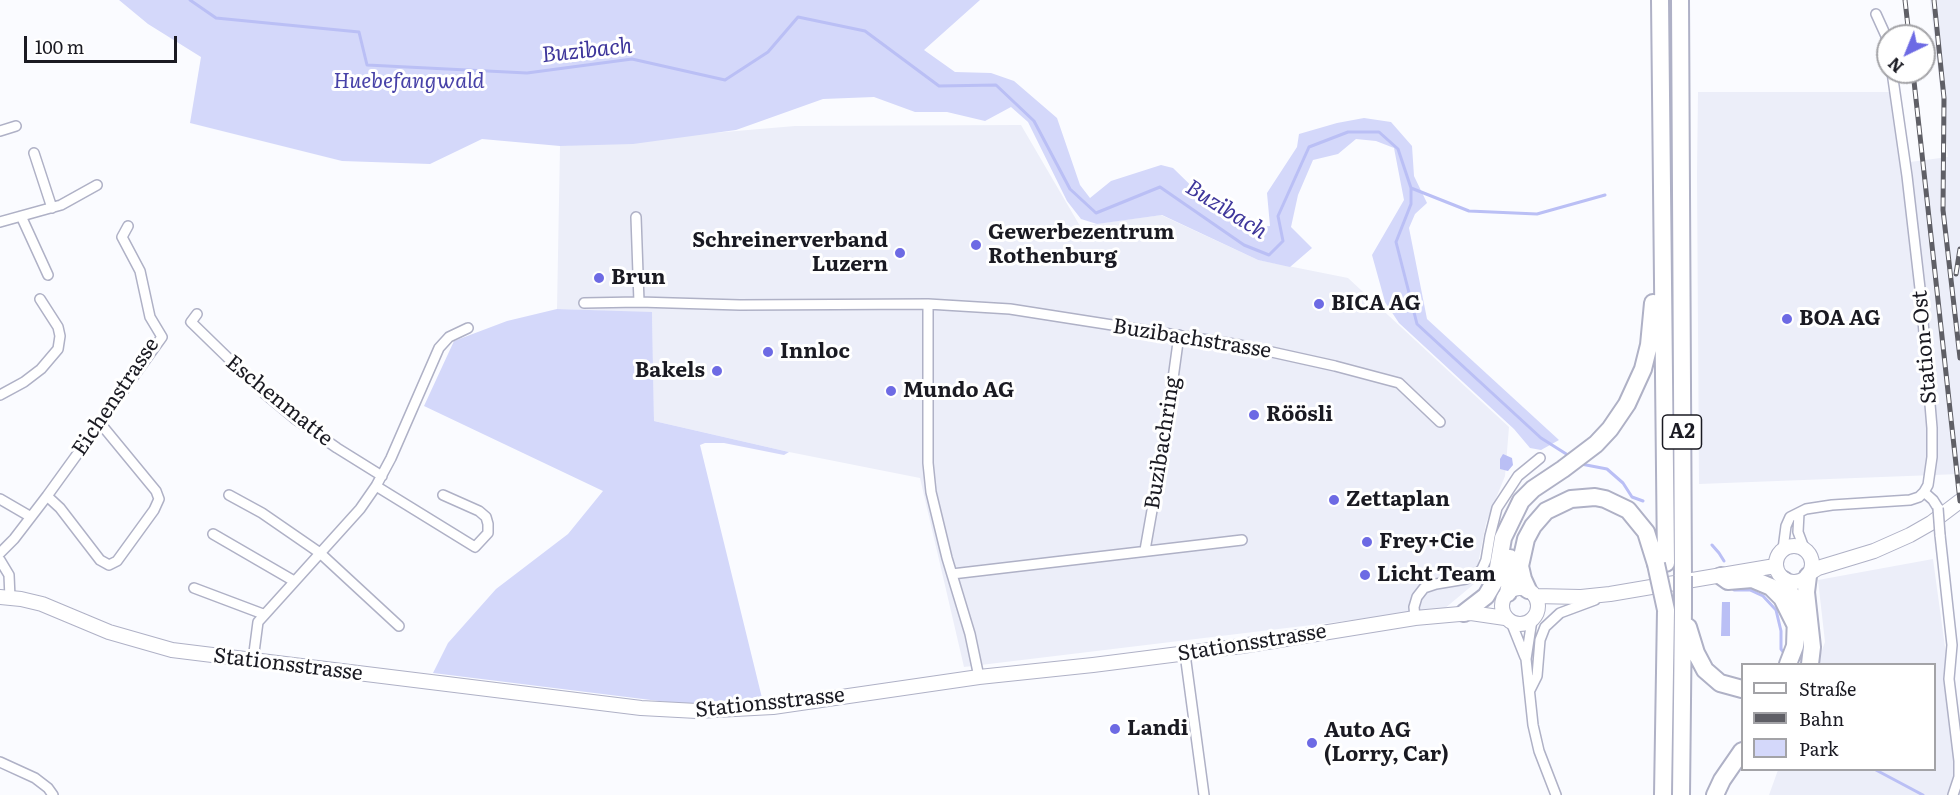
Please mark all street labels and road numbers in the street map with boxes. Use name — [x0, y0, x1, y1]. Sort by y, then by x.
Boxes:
street label: Station-Ost — [1907, 289, 1943, 405]
street label: Buzibachstrasse — [1111, 314, 1273, 364]
street label: Eichenstrasse — [67, 333, 165, 461]
street label: Eschenmatte — [220, 350, 338, 452]
street label: Buzibachring — [1140, 375, 1186, 511]
road number: A2 — [1662, 415, 1702, 449]
street label: Stationsstrasse — [1176, 619, 1328, 667]
street label: Stationsstrasse — [212, 643, 364, 687]
street label: Stationsstrasse — [694, 683, 846, 723]

